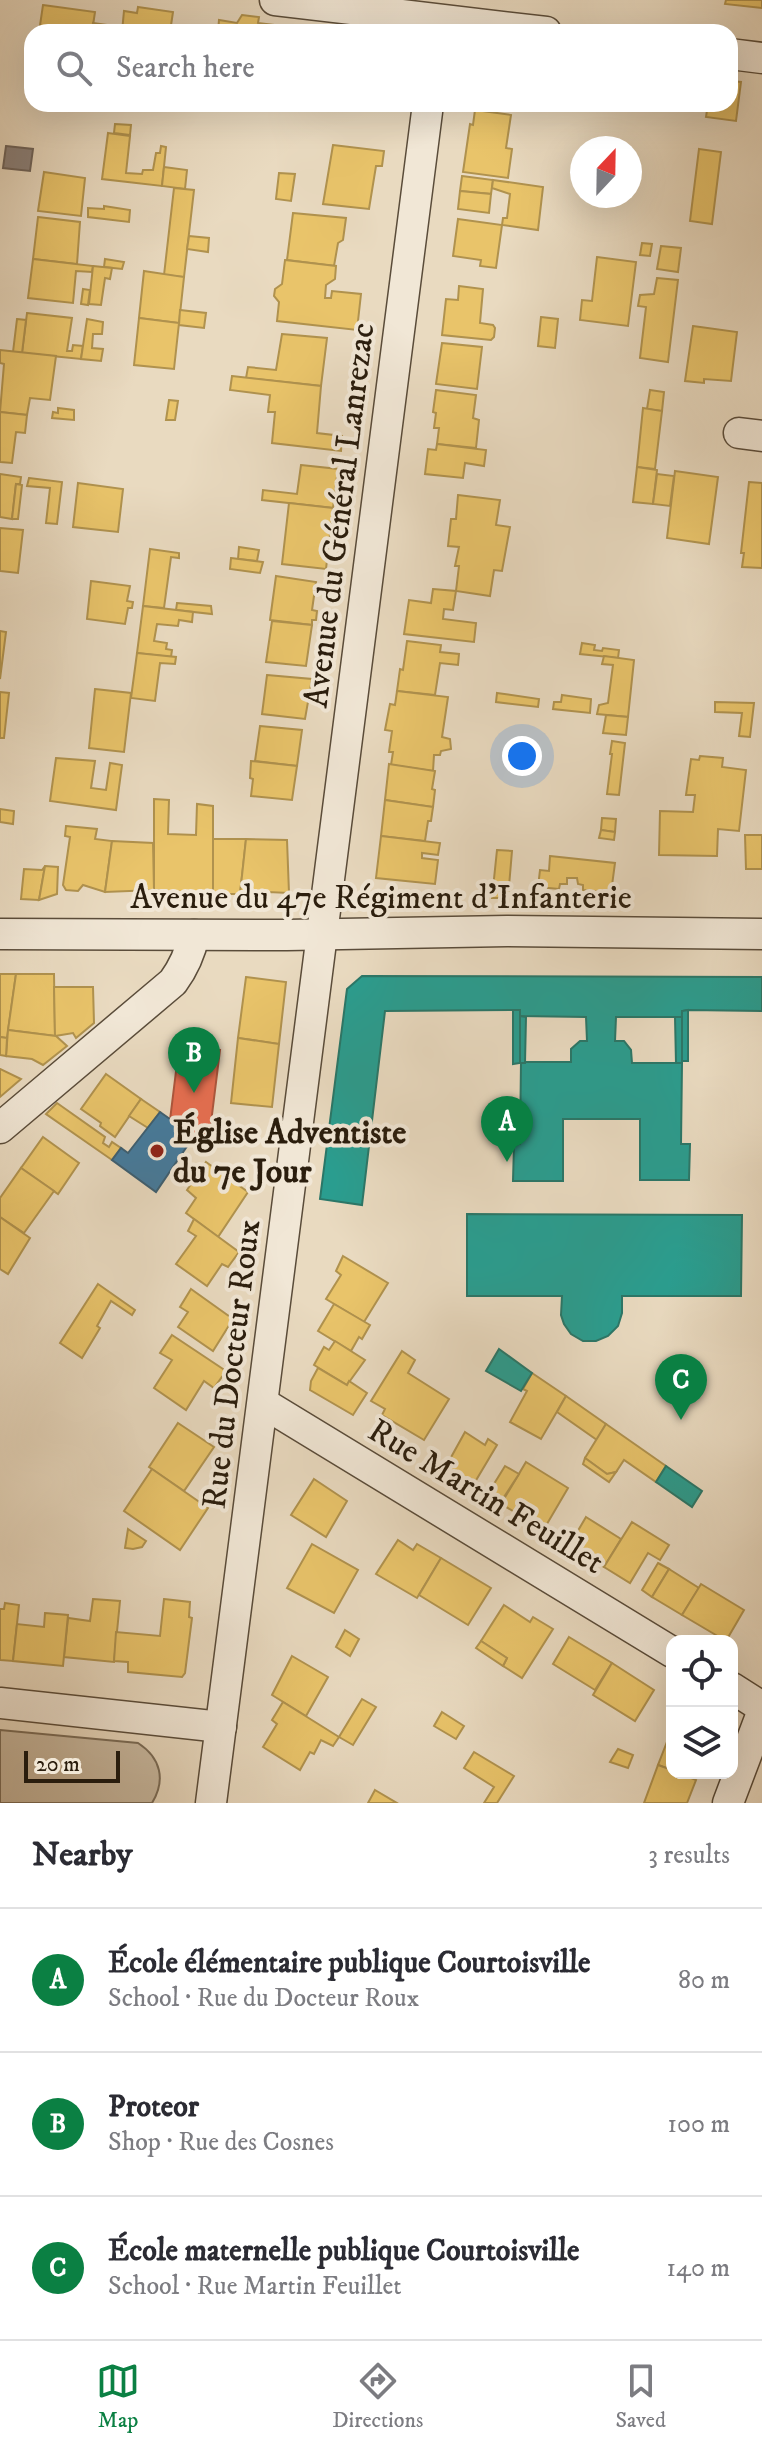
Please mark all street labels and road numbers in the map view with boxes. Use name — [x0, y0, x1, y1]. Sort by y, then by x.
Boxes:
street label: Avenue du Général Lanrezac — [296, 320, 384, 710]
street label: Avenue du 47e Régiment d'Infanterie — [130, 877, 632, 919]
street label: Rue du Docteur Roux — [193, 1217, 271, 1511]
street label: Rue Martin Feuillet — [360, 1410, 612, 1584]

